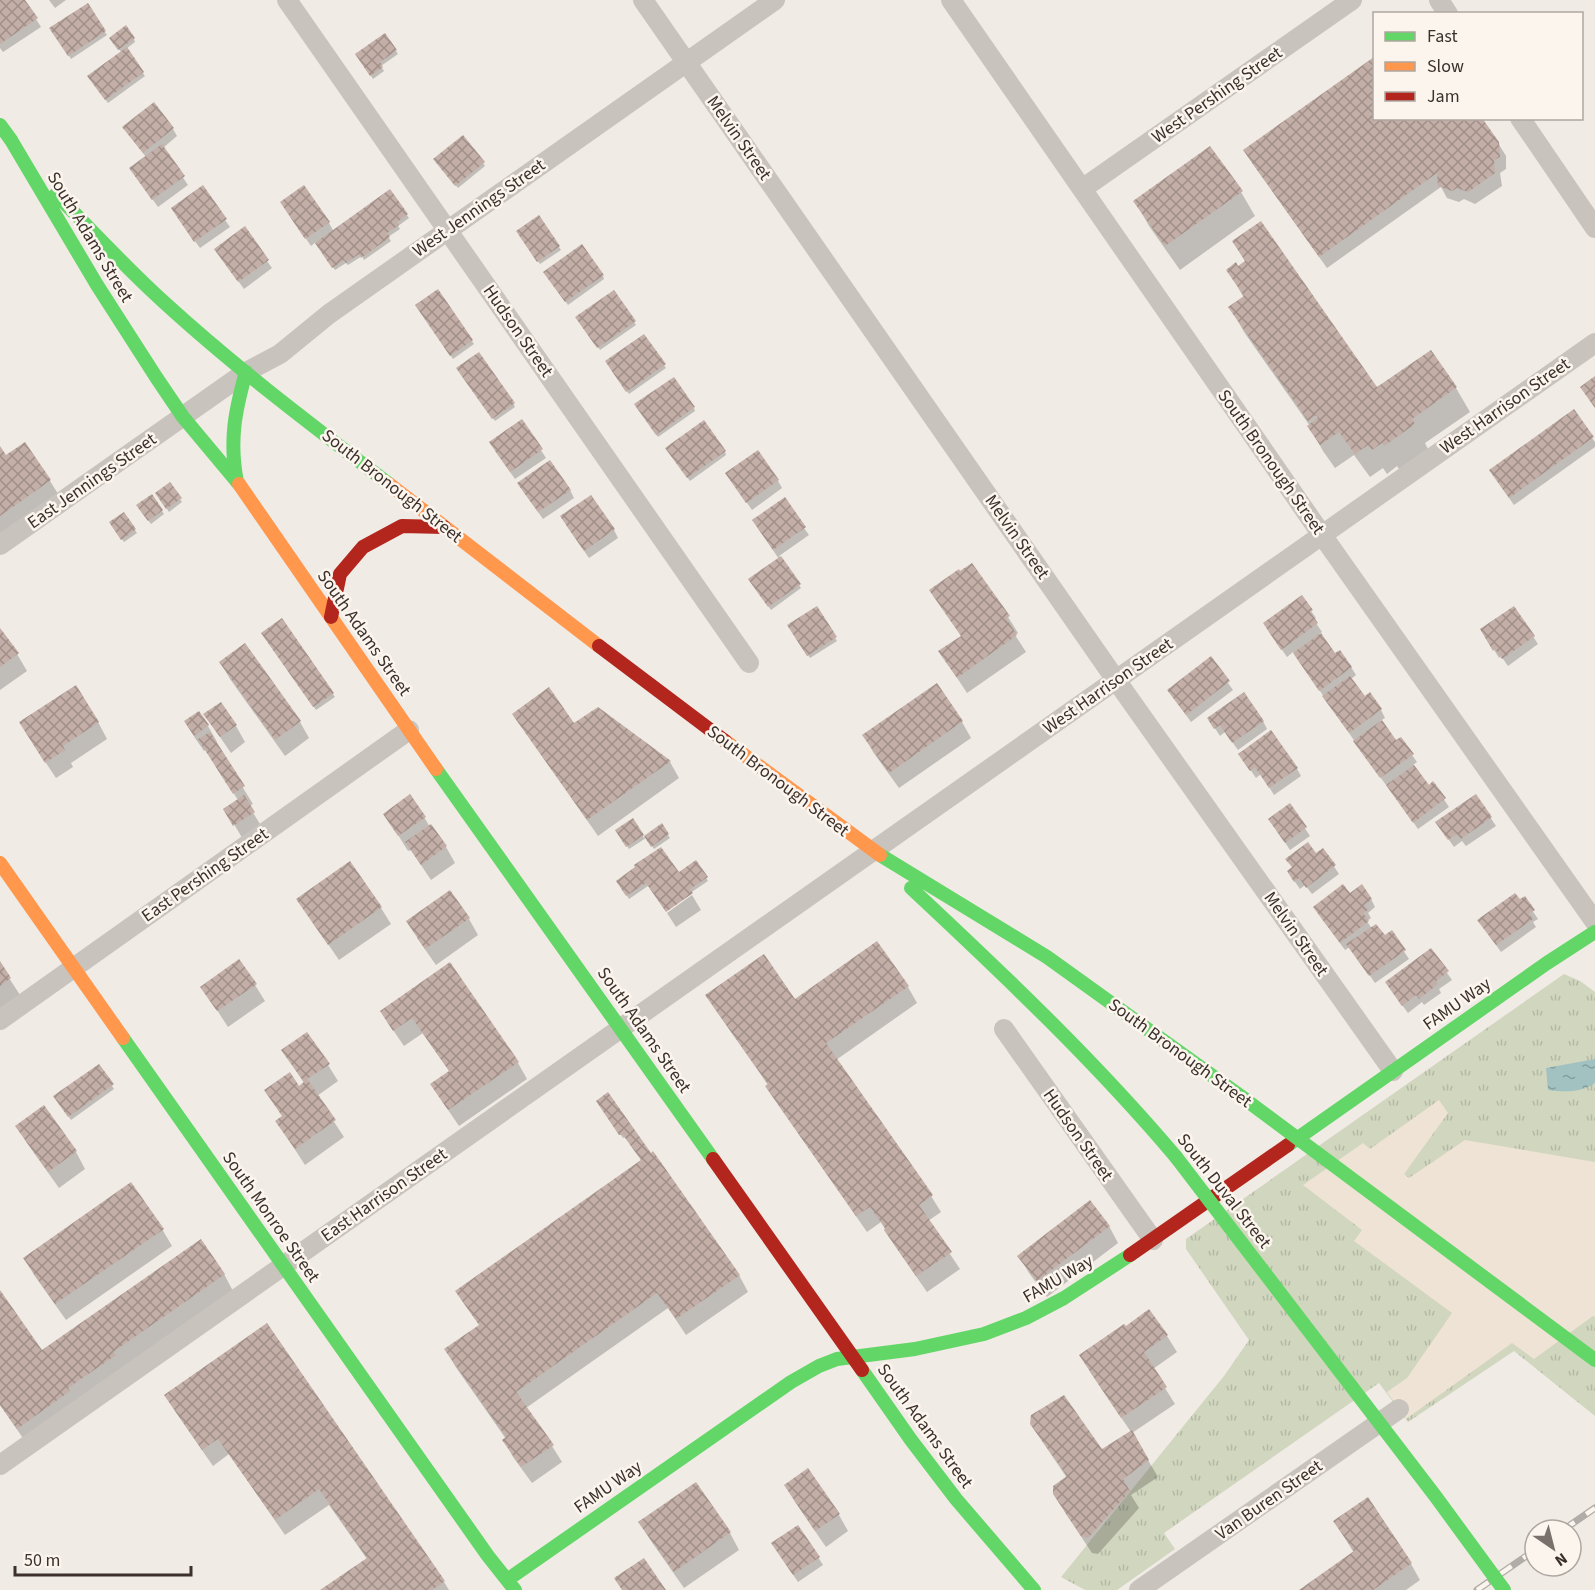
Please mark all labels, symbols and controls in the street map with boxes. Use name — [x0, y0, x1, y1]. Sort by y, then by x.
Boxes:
legend — [1373, 12, 1583, 120]
text: Fast — [1427, 24, 1458, 49]
street label: West Pershing Street — [1147, 41, 1287, 149]
text: Slow — [1427, 54, 1464, 79]
text: Jam — [1427, 84, 1460, 109]
street label: Melvin Street — [701, 91, 777, 185]
street label: West Jennings Street — [408, 153, 550, 263]
street label: South Adams Street — [41, 167, 139, 307]
street label: Hudson Street — [477, 280, 559, 382]
street label: West Harrison Street — [1435, 352, 1575, 460]
street label: South Bronough Street — [1211, 384, 1331, 540]
street label: South Bronough Street — [317, 423, 467, 549]
street label: East Jennings Street — [22, 427, 162, 535]
street label: Melvin Street — [979, 490, 1055, 584]
street label: South Adams Street — [311, 565, 417, 701]
street label: West Harrison Street — [1038, 632, 1178, 740]
street label: South Bronough Street — [702, 719, 854, 843]
street label: East Pershing Street — [137, 822, 273, 928]
street label: Melvin Street — [1258, 887, 1334, 981]
street label: South Adams Street — [591, 962, 697, 1098]
street label: FAMU Way — [1418, 971, 1496, 1037]
street label: South Bronough Street — [1103, 992, 1257, 1114]
street label: Hudson Street — [1037, 1084, 1119, 1186]
street label: South Duval Street — [1171, 1128, 1277, 1254]
street label: East Harrison Street — [316, 1142, 452, 1248]
street label: South Monroe Street — [216, 1146, 326, 1288]
street label: FAMU Way — [1018, 1248, 1098, 1309]
street label: South Adams Street — [871, 1359, 979, 1493]
street label: FAMU Way — [569, 1454, 647, 1520]
street label: Van Buren Street — [1211, 1454, 1327, 1546]
north arrow — [1523, 1518, 1583, 1578]
scale bar — [15, 1539, 190, 1577]
text: N — [1550, 1547, 1572, 1572]
text: 50 m — [24, 1548, 60, 1573]

